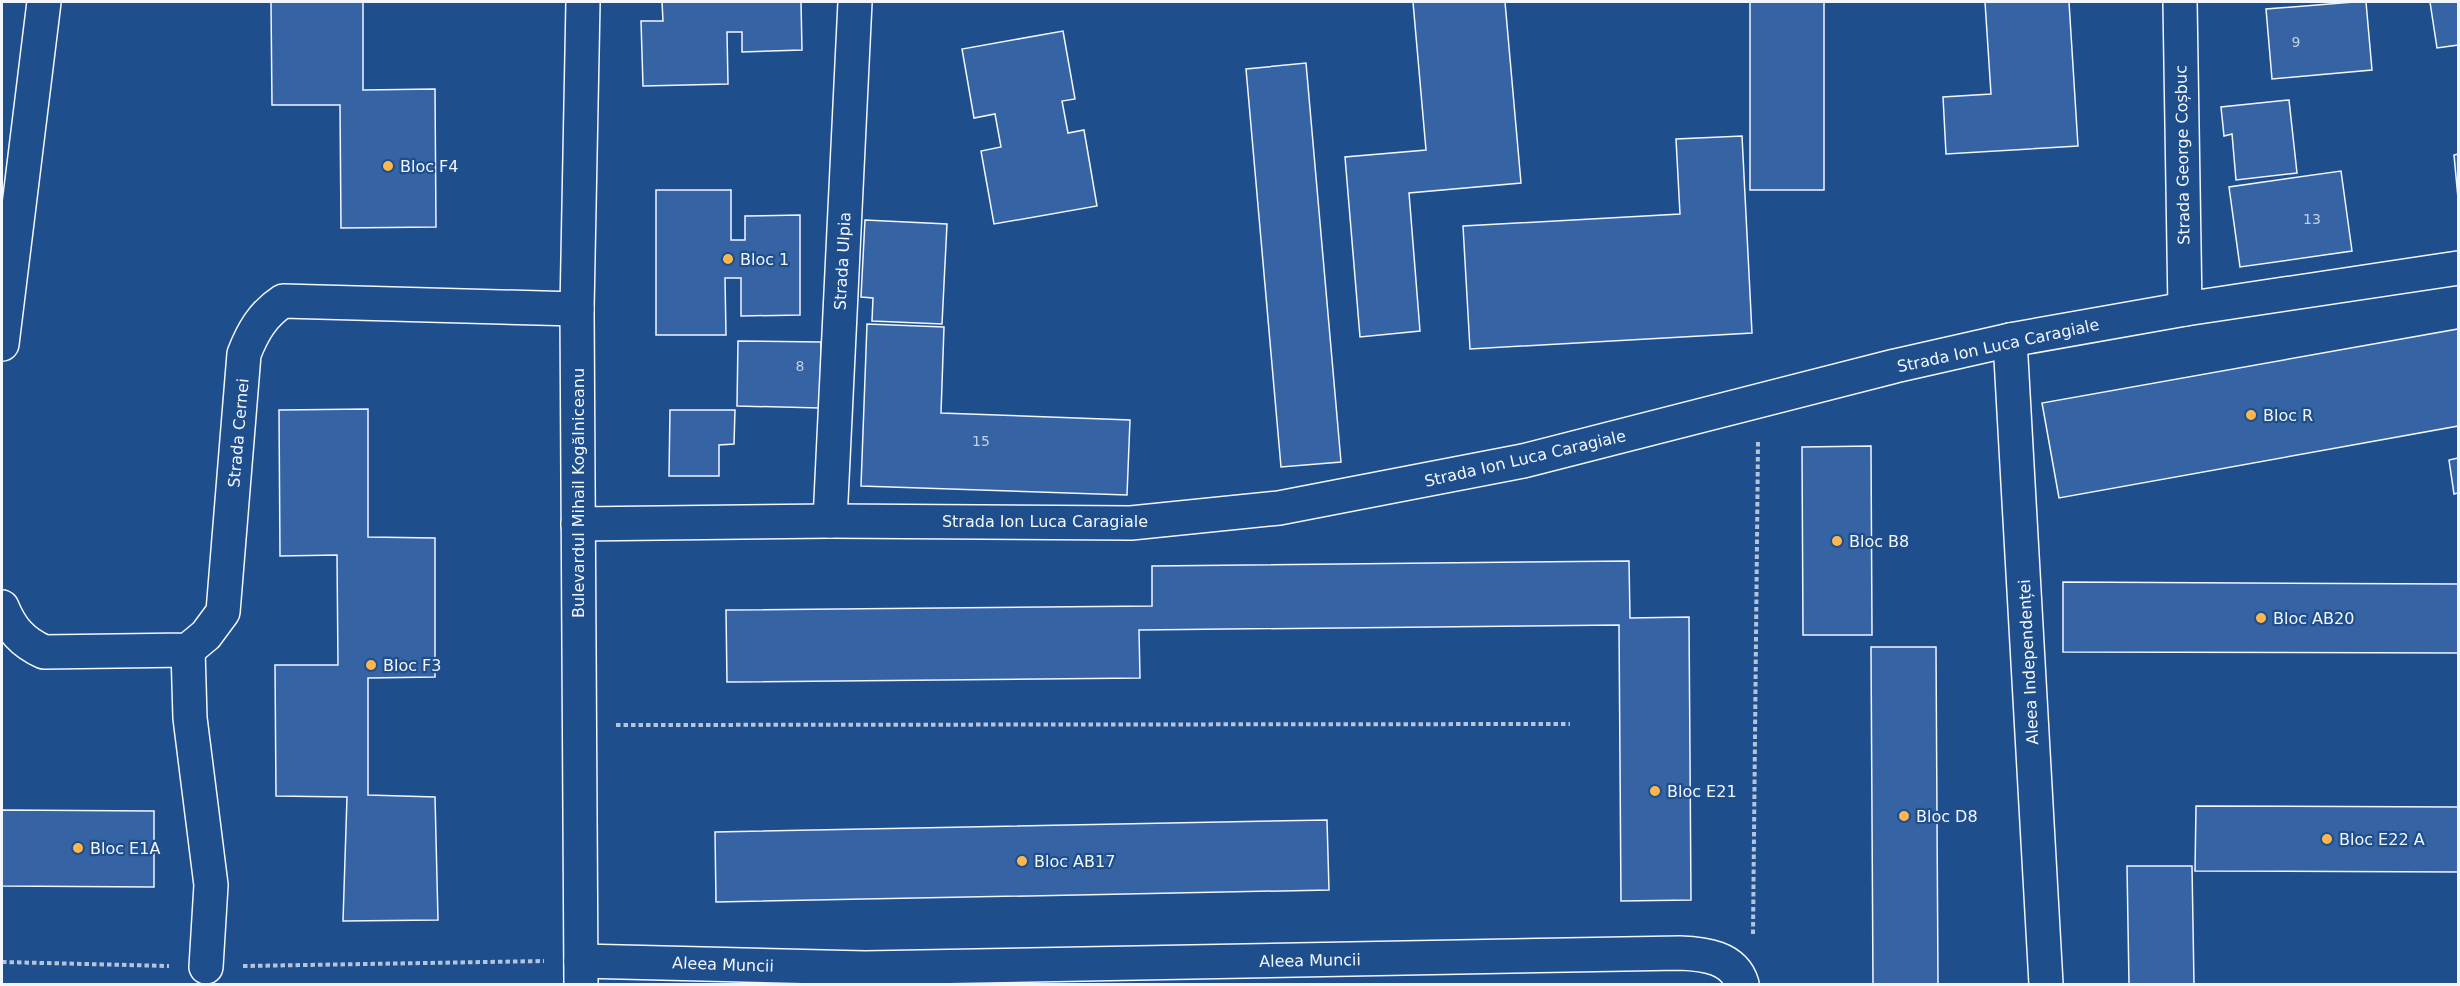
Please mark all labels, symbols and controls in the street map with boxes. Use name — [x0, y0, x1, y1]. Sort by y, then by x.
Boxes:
house number: 9 — [2292, 34, 2300, 50]
street label: Strada George Coșbuc — [2171, 65, 2194, 245]
place label: Bloc F4 — [400, 157, 458, 176]
marker: Bloc F4 — [381, 159, 395, 173]
street label: Strada Ulpia — [830, 211, 855, 311]
house number: 13 — [2303, 211, 2321, 227]
place label: Bloc 1 — [740, 250, 789, 269]
marker: Bloc 1 — [721, 252, 735, 266]
street label: Strada Ion Luca Caragiale — [1895, 315, 2101, 376]
house number: 8 — [796, 358, 804, 374]
street label: Bulevardul Mihail Kogălniceanu — [569, 368, 588, 618]
street label: Strada Cernei — [224, 378, 253, 488]
place label: Bloc R — [2263, 406, 2313, 425]
marker: Bloc R — [2244, 408, 2258, 422]
street label: Strada Ion Luca Caragiale — [1423, 426, 1628, 491]
house number: 15 — [972, 433, 990, 449]
street label: Strada Ion Luca Caragiale — [942, 512, 1148, 531]
place label: Bloc B8 — [1849, 532, 1909, 551]
marker: Bloc B8 — [1830, 534, 1844, 548]
street label: Aleea Independenței — [2015, 579, 2042, 745]
place label: Bloc AB20 — [2273, 609, 2354, 628]
marker: Bloc AB20 — [2254, 611, 2268, 625]
place label: Bloc F3 — [383, 656, 441, 675]
marker: Bloc F3 — [364, 658, 378, 672]
place label: Bloc E21 — [1667, 782, 1737, 801]
marker: Bloc E21 — [1648, 784, 1662, 798]
place label: Bloc D8 — [1916, 807, 1978, 826]
marker: Bloc D8 — [1897, 809, 1911, 823]
place label: Bloc E22 A — [2339, 830, 2425, 849]
marker: Bloc E22 A — [2320, 832, 2334, 846]
place label: Bloc E1A — [90, 839, 160, 858]
marker: Bloc E1A — [71, 841, 85, 855]
place label: Bloc AB17 — [1034, 852, 1115, 871]
marker: Bloc AB17 — [1015, 854, 1029, 868]
street label: Aleea Muncii — [1259, 950, 1361, 971]
street label: Aleea Muncii — [672, 953, 774, 976]

